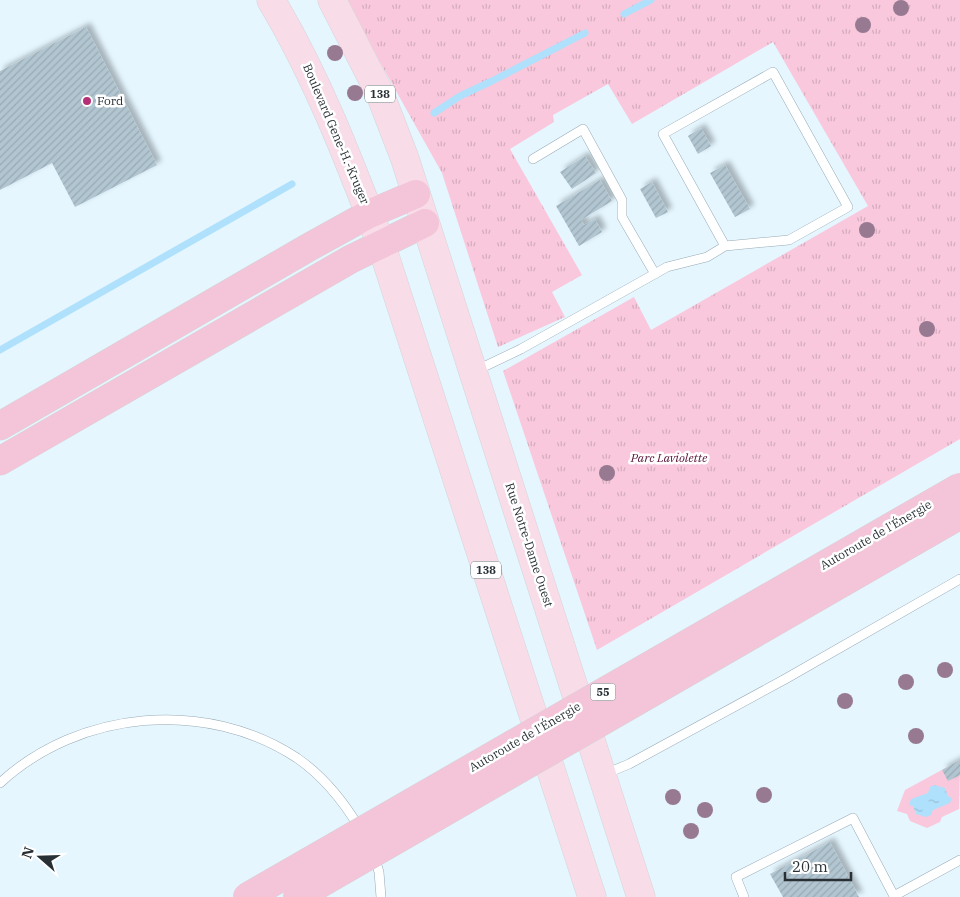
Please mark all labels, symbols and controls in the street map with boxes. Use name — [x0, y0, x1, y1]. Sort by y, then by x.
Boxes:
street label: Boulevard Gene-H.-Kruger — [300, 61, 373, 207]
road number: 138 — [365, 86, 395, 102]
place label: Ford — [97, 93, 123, 108]
marker: Ford — [81, 95, 93, 107]
park label: Parc Laviolette — [630, 450, 708, 465]
street label: Rue Notre-Dame Ouest — [502, 481, 557, 609]
street label: Autoroute de l'Énergie — [817, 497, 934, 573]
road number: 138 — [471, 562, 501, 578]
road number: 55 — [590, 684, 616, 700]
street label: Autoroute de l'Énergie — [466, 699, 583, 775]
north arrow — [15, 832, 65, 882]
text: N — [17, 844, 38, 861]
scale bar — [785, 850, 851, 882]
text: 20 m — [792, 857, 828, 876]

